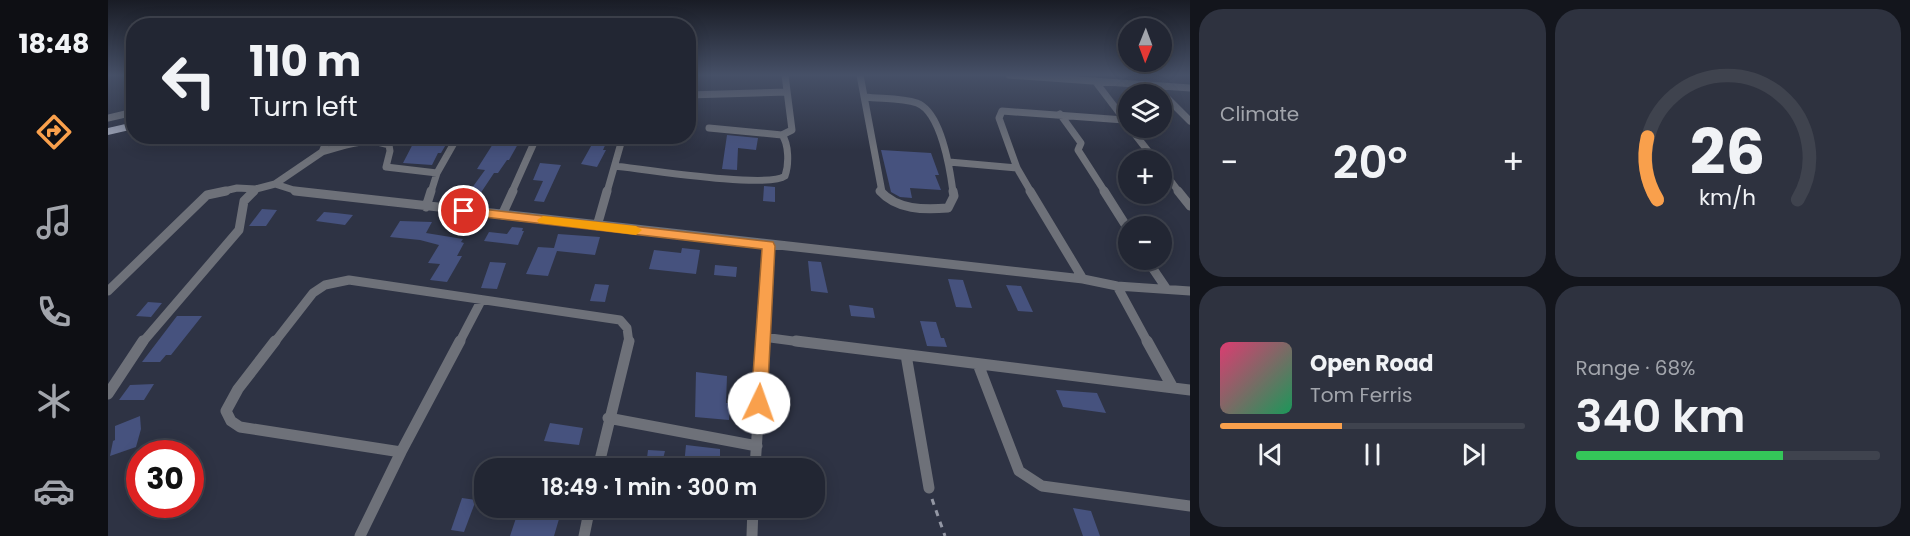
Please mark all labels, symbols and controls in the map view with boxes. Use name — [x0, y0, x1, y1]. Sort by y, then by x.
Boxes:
north arrow — [1118, 18, 1172, 72]
map controls — [1118, 18, 1172, 270]
text: 18:48 — [18, 25, 90, 62]
text: 110 m — [249, 32, 361, 91]
icon: left — [150, 42, 228, 120]
button: layers — [1118, 84, 1172, 138]
text: Turn left — [249, 88, 358, 125]
text: Climate — [1220, 100, 1299, 128]
text: 26 — [1690, 108, 1765, 196]
icon: directions — [33, 111, 75, 153]
text: 20° — [1333, 131, 1408, 194]
text: − — [1220, 139, 1238, 186]
text: + — [1502, 139, 1525, 186]
button: + — [1118, 150, 1172, 204]
text: km/h — [1699, 182, 1756, 213]
pin — [438, 185, 489, 236]
icon: arrive — [447, 194, 480, 227]
icon: music — [33, 201, 75, 243]
button: − — [1118, 216, 1172, 270]
icon: phone — [33, 291, 75, 333]
text: Open Road — [1310, 348, 1434, 379]
text: Range · 68% — [1576, 354, 1695, 382]
position arrow — [727, 371, 791, 435]
icon: climate — [33, 380, 75, 422]
text: Tom Ferris — [1310, 381, 1412, 409]
text: 340 km — [1576, 385, 1745, 448]
icon: previous — [1254, 438, 1287, 471]
icon: pause — [1356, 438, 1389, 471]
icon: next — [1457, 438, 1490, 471]
speed limit sign: 30 — [126, 440, 204, 518]
icon: car — [33, 470, 75, 512]
text: 18:49 · 1 min · 300 m — [542, 472, 757, 503]

